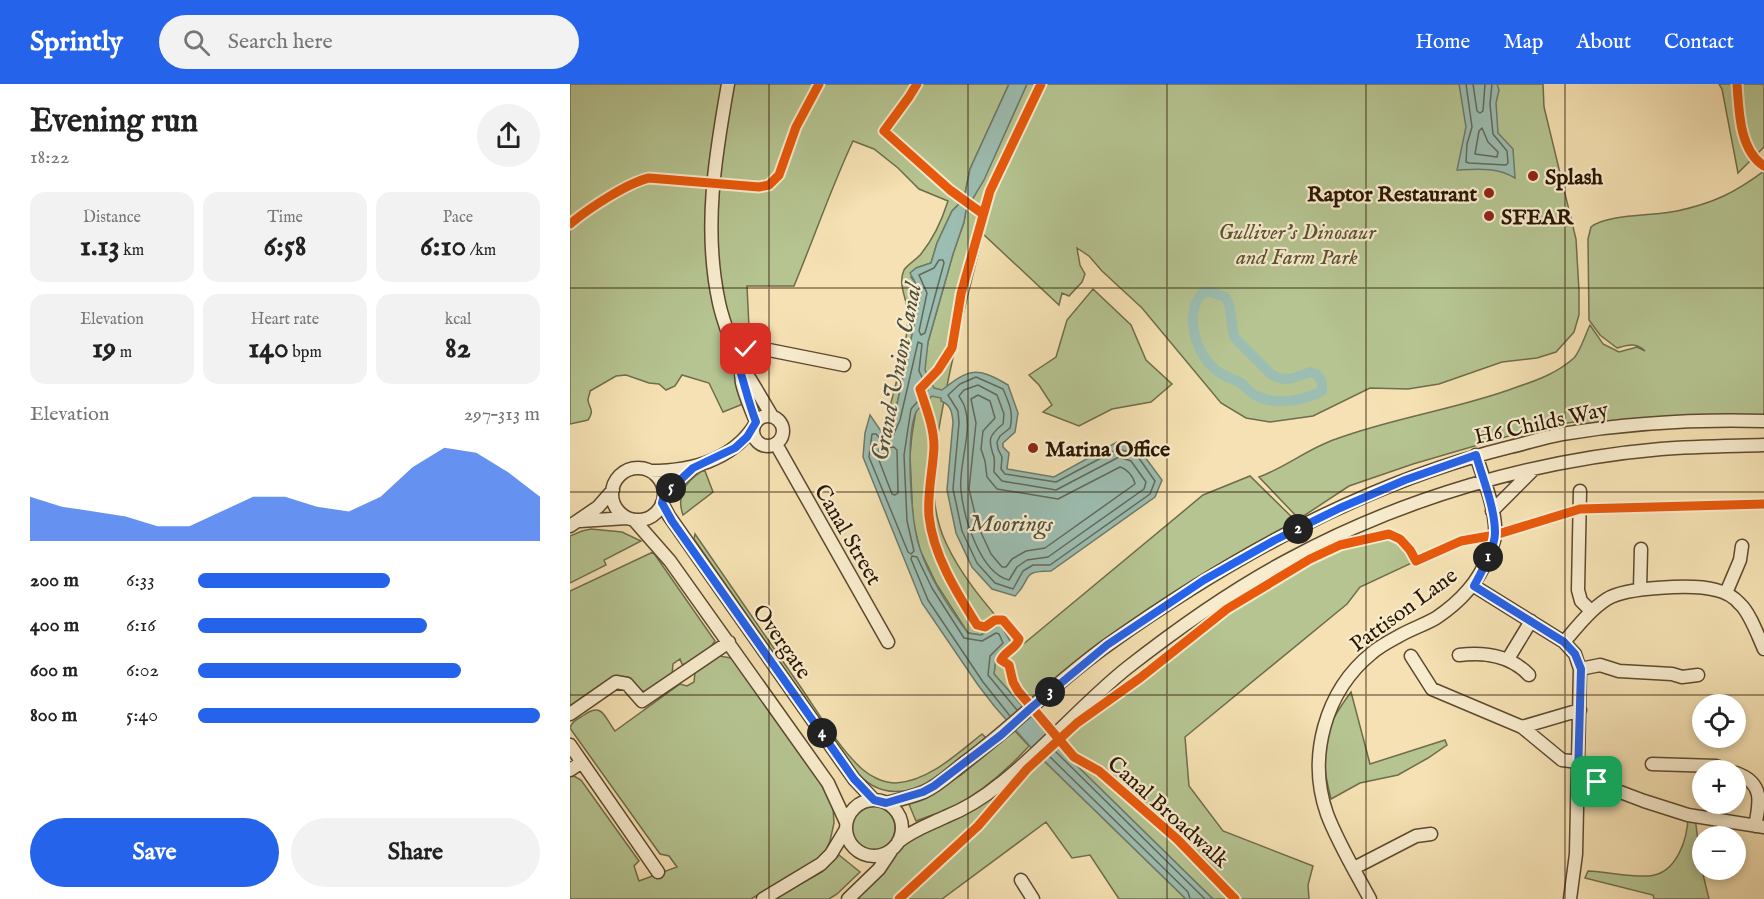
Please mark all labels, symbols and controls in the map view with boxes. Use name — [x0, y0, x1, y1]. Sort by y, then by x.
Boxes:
search box — [159, 15, 579, 69]
text: Sprintly — [30, 25, 123, 60]
icon: search — [180, 26, 213, 59]
text: Search here — [228, 28, 333, 56]
text: Home — [1415, 29, 1470, 56]
text: Map — [1503, 29, 1543, 56]
text: About — [1576, 29, 1631, 56]
text: Contact — [1664, 29, 1734, 56]
text: Evening run — [30, 101, 198, 143]
button: share — [477, 104, 540, 167]
text: 18:22 — [30, 145, 69, 170]
place label: Splash — [1545, 164, 1603, 192]
marker: Splash — [1526, 169, 1540, 183]
place label: Raptor Restaurant — [1307, 181, 1477, 209]
marker: Raptor Restaurant — [1482, 186, 1496, 200]
place label: SFEAR — [1501, 204, 1574, 232]
text: Distance — [83, 208, 141, 228]
text: Time — [267, 208, 303, 228]
text: Pace — [443, 208, 473, 228]
marker: SFEAR — [1482, 209, 1496, 223]
park label: Gulliver's Dinosaur and Farm Park — [1218, 219, 1377, 272]
text: 1.13 — [80, 228, 120, 266]
text: 6:58 — [263, 228, 307, 266]
text: 6:10 — [420, 228, 466, 266]
text: km — [120, 241, 144, 261]
text: /km — [466, 241, 496, 261]
water label: Grand Union Canal — [865, 278, 930, 464]
text: Elevation — [80, 310, 144, 330]
text: Heart rate — [251, 310, 319, 330]
text: kcal — [445, 310, 471, 330]
pin — [720, 323, 771, 374]
text: 19 — [92, 330, 116, 368]
text: 140 — [248, 330, 289, 368]
text: 82 — [445, 330, 471, 368]
icon: check — [729, 332, 762, 365]
text: m — [116, 343, 132, 363]
text: bpm — [289, 343, 322, 363]
street label: H6 Childs Way — [1472, 396, 1611, 452]
text: Elevation — [30, 402, 109, 427]
text: 297–313 m — [464, 402, 540, 427]
place label: Marina Office — [1045, 436, 1170, 464]
marker: Marina Office — [1026, 441, 1040, 455]
pin: 5 — [656, 473, 686, 503]
text: 5 — [668, 478, 674, 498]
street label: Canal Street — [807, 480, 888, 591]
water label: Moorings — [969, 509, 1054, 540]
pin: 2 — [1283, 514, 1313, 544]
text: 2 — [1294, 519, 1302, 539]
pin: 1 — [1473, 542, 1503, 572]
text: 1 — [1485, 547, 1491, 567]
street label: Pattison Lane — [1345, 562, 1463, 659]
text: 200 m — [30, 568, 79, 593]
text: 6:33 — [126, 568, 155, 593]
street label: Overgate — [745, 599, 817, 685]
text: 400 m — [30, 613, 79, 638]
text: 6:16 — [126, 613, 156, 638]
text: 600 m — [30, 658, 78, 683]
text: 6:02 — [126, 658, 159, 683]
pin: 3 — [1035, 677, 1065, 707]
text: 3 — [1047, 682, 1053, 702]
map controls — [1692, 694, 1746, 880]
button: locate — [1692, 694, 1746, 748]
text: 800 m — [30, 703, 77, 728]
text: 5:40 — [126, 703, 158, 728]
pin: 4 — [807, 718, 837, 748]
text: 4 — [818, 723, 826, 743]
street label: Canal Broadwalk — [1101, 750, 1235, 875]
pin — [1571, 756, 1622, 807]
button: + — [1692, 760, 1746, 814]
icon: arrive — [1580, 765, 1613, 798]
button: Save — [30, 818, 279, 887]
button: Share — [291, 818, 540, 887]
button: − — [1692, 826, 1746, 880]

